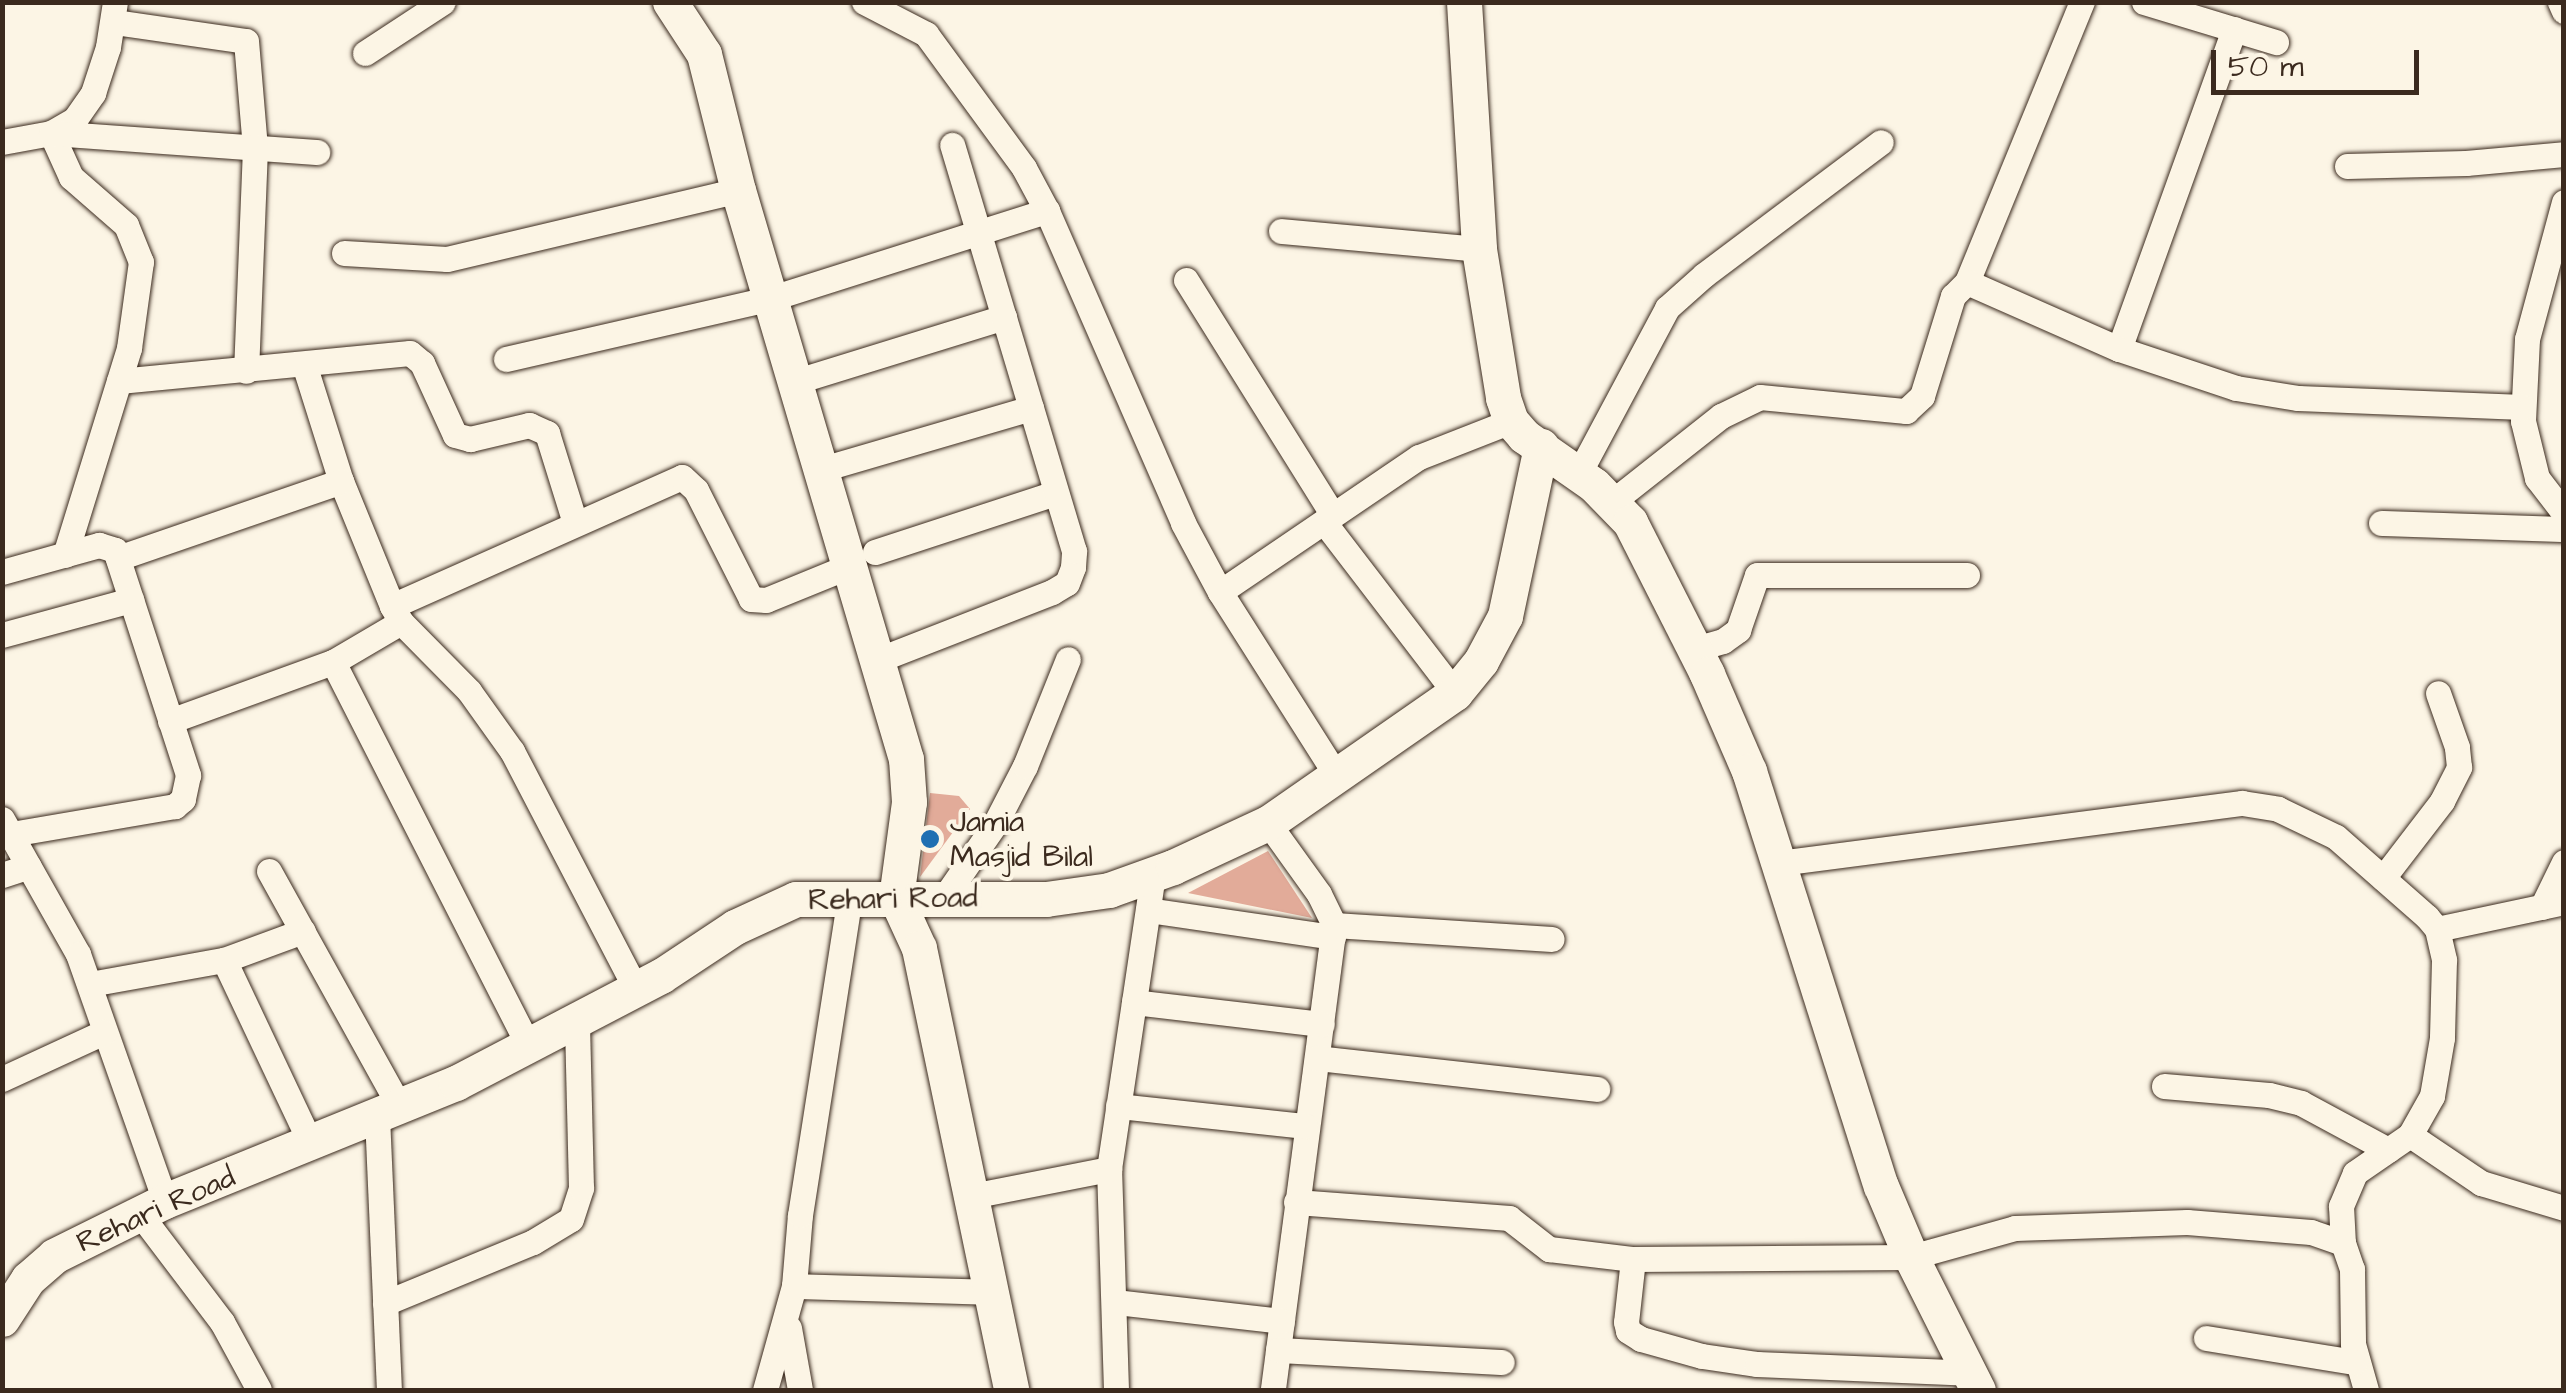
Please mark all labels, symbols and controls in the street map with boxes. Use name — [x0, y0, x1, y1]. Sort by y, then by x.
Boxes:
scale bar — [2216, 30, 2424, 92]
text: 50 m — [2228, 46, 2304, 88]
place label: Jamia Masjid Bilal — [950, 804, 1093, 874]
marker: Jamia Masjid Bilal — [919, 828, 941, 850]
street label: Rehari Road — [808, 880, 978, 918]
street label: Rehari Road — [71, 1159, 241, 1261]

